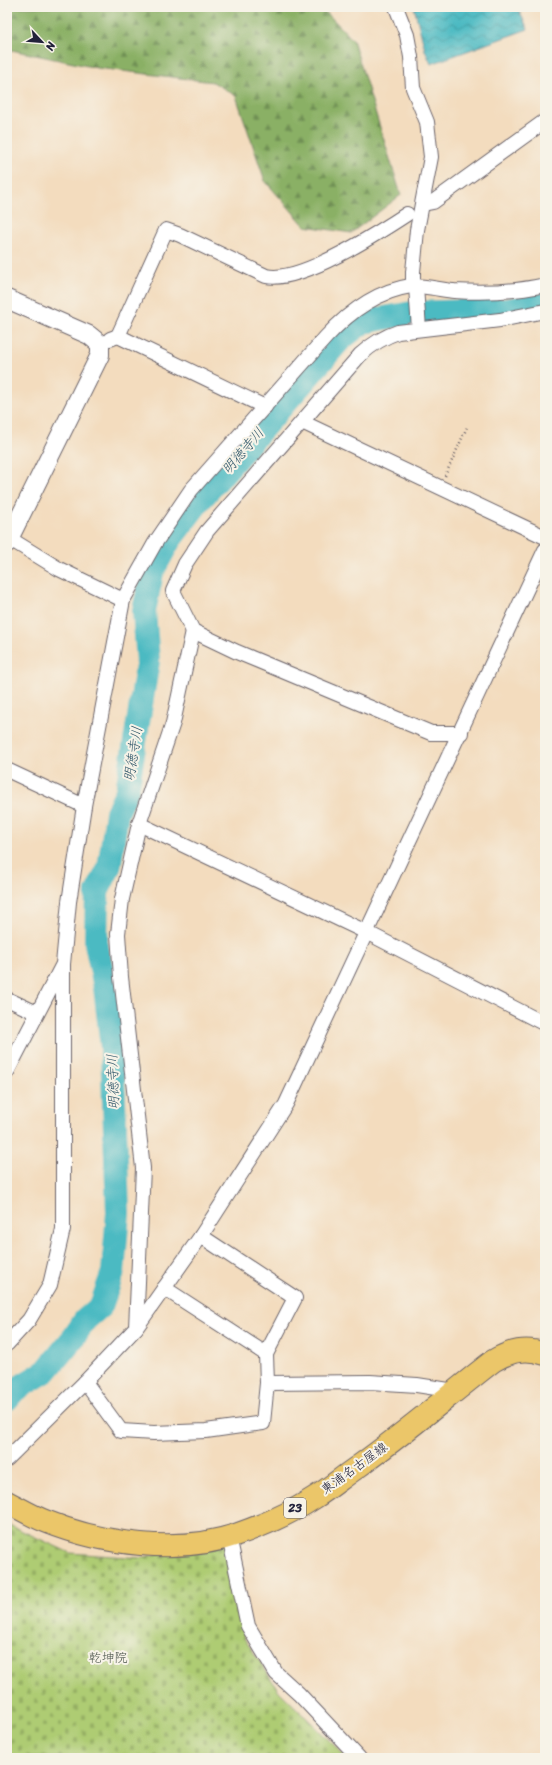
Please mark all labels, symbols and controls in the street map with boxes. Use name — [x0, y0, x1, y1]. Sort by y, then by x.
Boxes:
north arrow — [22, 22, 62, 62]
text: N — [40, 38, 61, 54]
water label: 明徳寺川 — [215, 422, 271, 480]
water label: 明徳寺川 — [116, 724, 150, 784]
water label: 明徳寺川 — [100, 1054, 126, 1110]
street label: 東浦名古屋線 — [316, 1435, 393, 1500]
road number: 23 — [284, 1498, 306, 1518]
park label: 乾坤院 — [88, 1646, 128, 1669]

